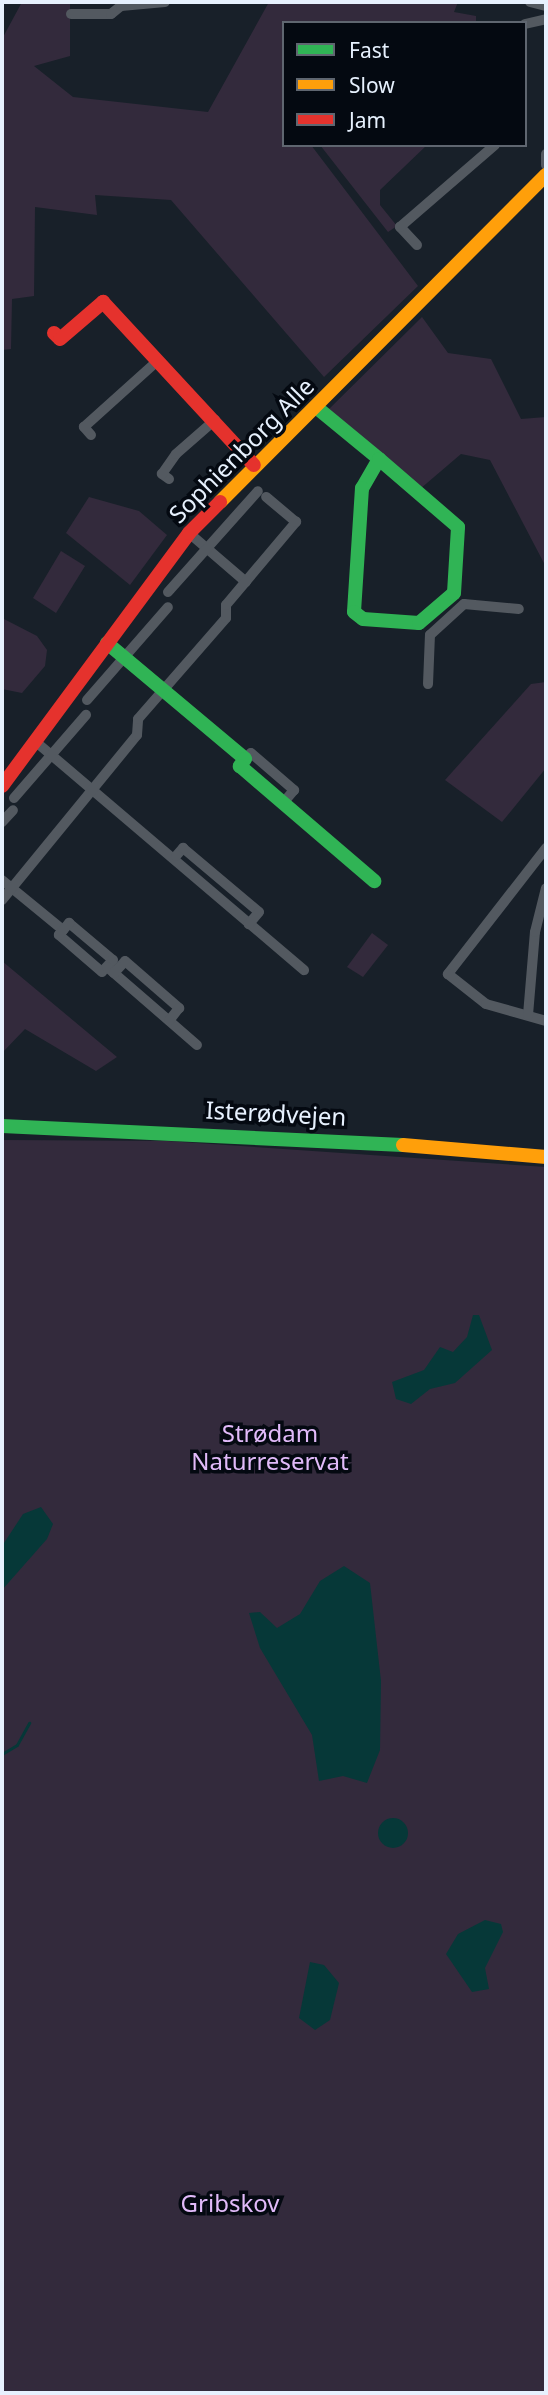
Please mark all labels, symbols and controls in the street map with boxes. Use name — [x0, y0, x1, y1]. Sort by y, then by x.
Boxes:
legend — [282, 21, 527, 147]
text: Fast — [349, 36, 389, 64]
text: Slow — [349, 71, 395, 99]
text: Jam — [349, 106, 386, 134]
street label: Sophienborg Alle — [163, 372, 319, 528]
street label: Isterødvejen — [205, 1095, 347, 1131]
park label: Strødam Naturreservat — [191, 1419, 349, 1475]
park label: Gribskov — [181, 2189, 279, 2217]

